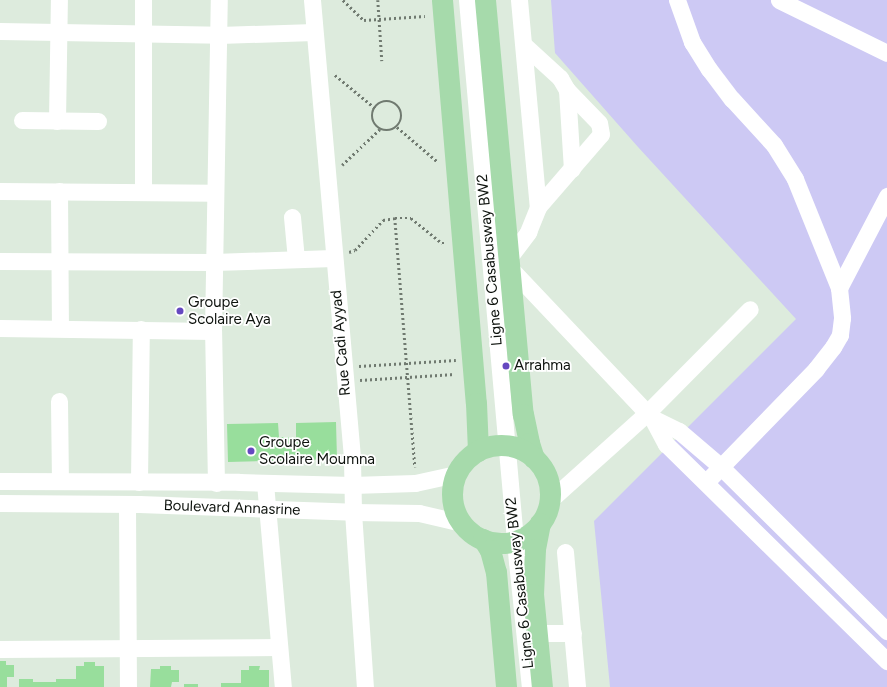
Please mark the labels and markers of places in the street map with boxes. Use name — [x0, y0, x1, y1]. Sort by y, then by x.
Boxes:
place label: Groupe Scolaire Aya — [188, 293, 271, 328]
marker: Groupe Scolaire Aya — [175, 306, 185, 316]
place label: Arrahma — [514, 357, 571, 375]
marker: Arrahma — [501, 361, 511, 371]
place label: Groupe Scolaire Moumna — [259, 433, 375, 468]
marker: Groupe Scolaire Moumna — [246, 446, 256, 456]

